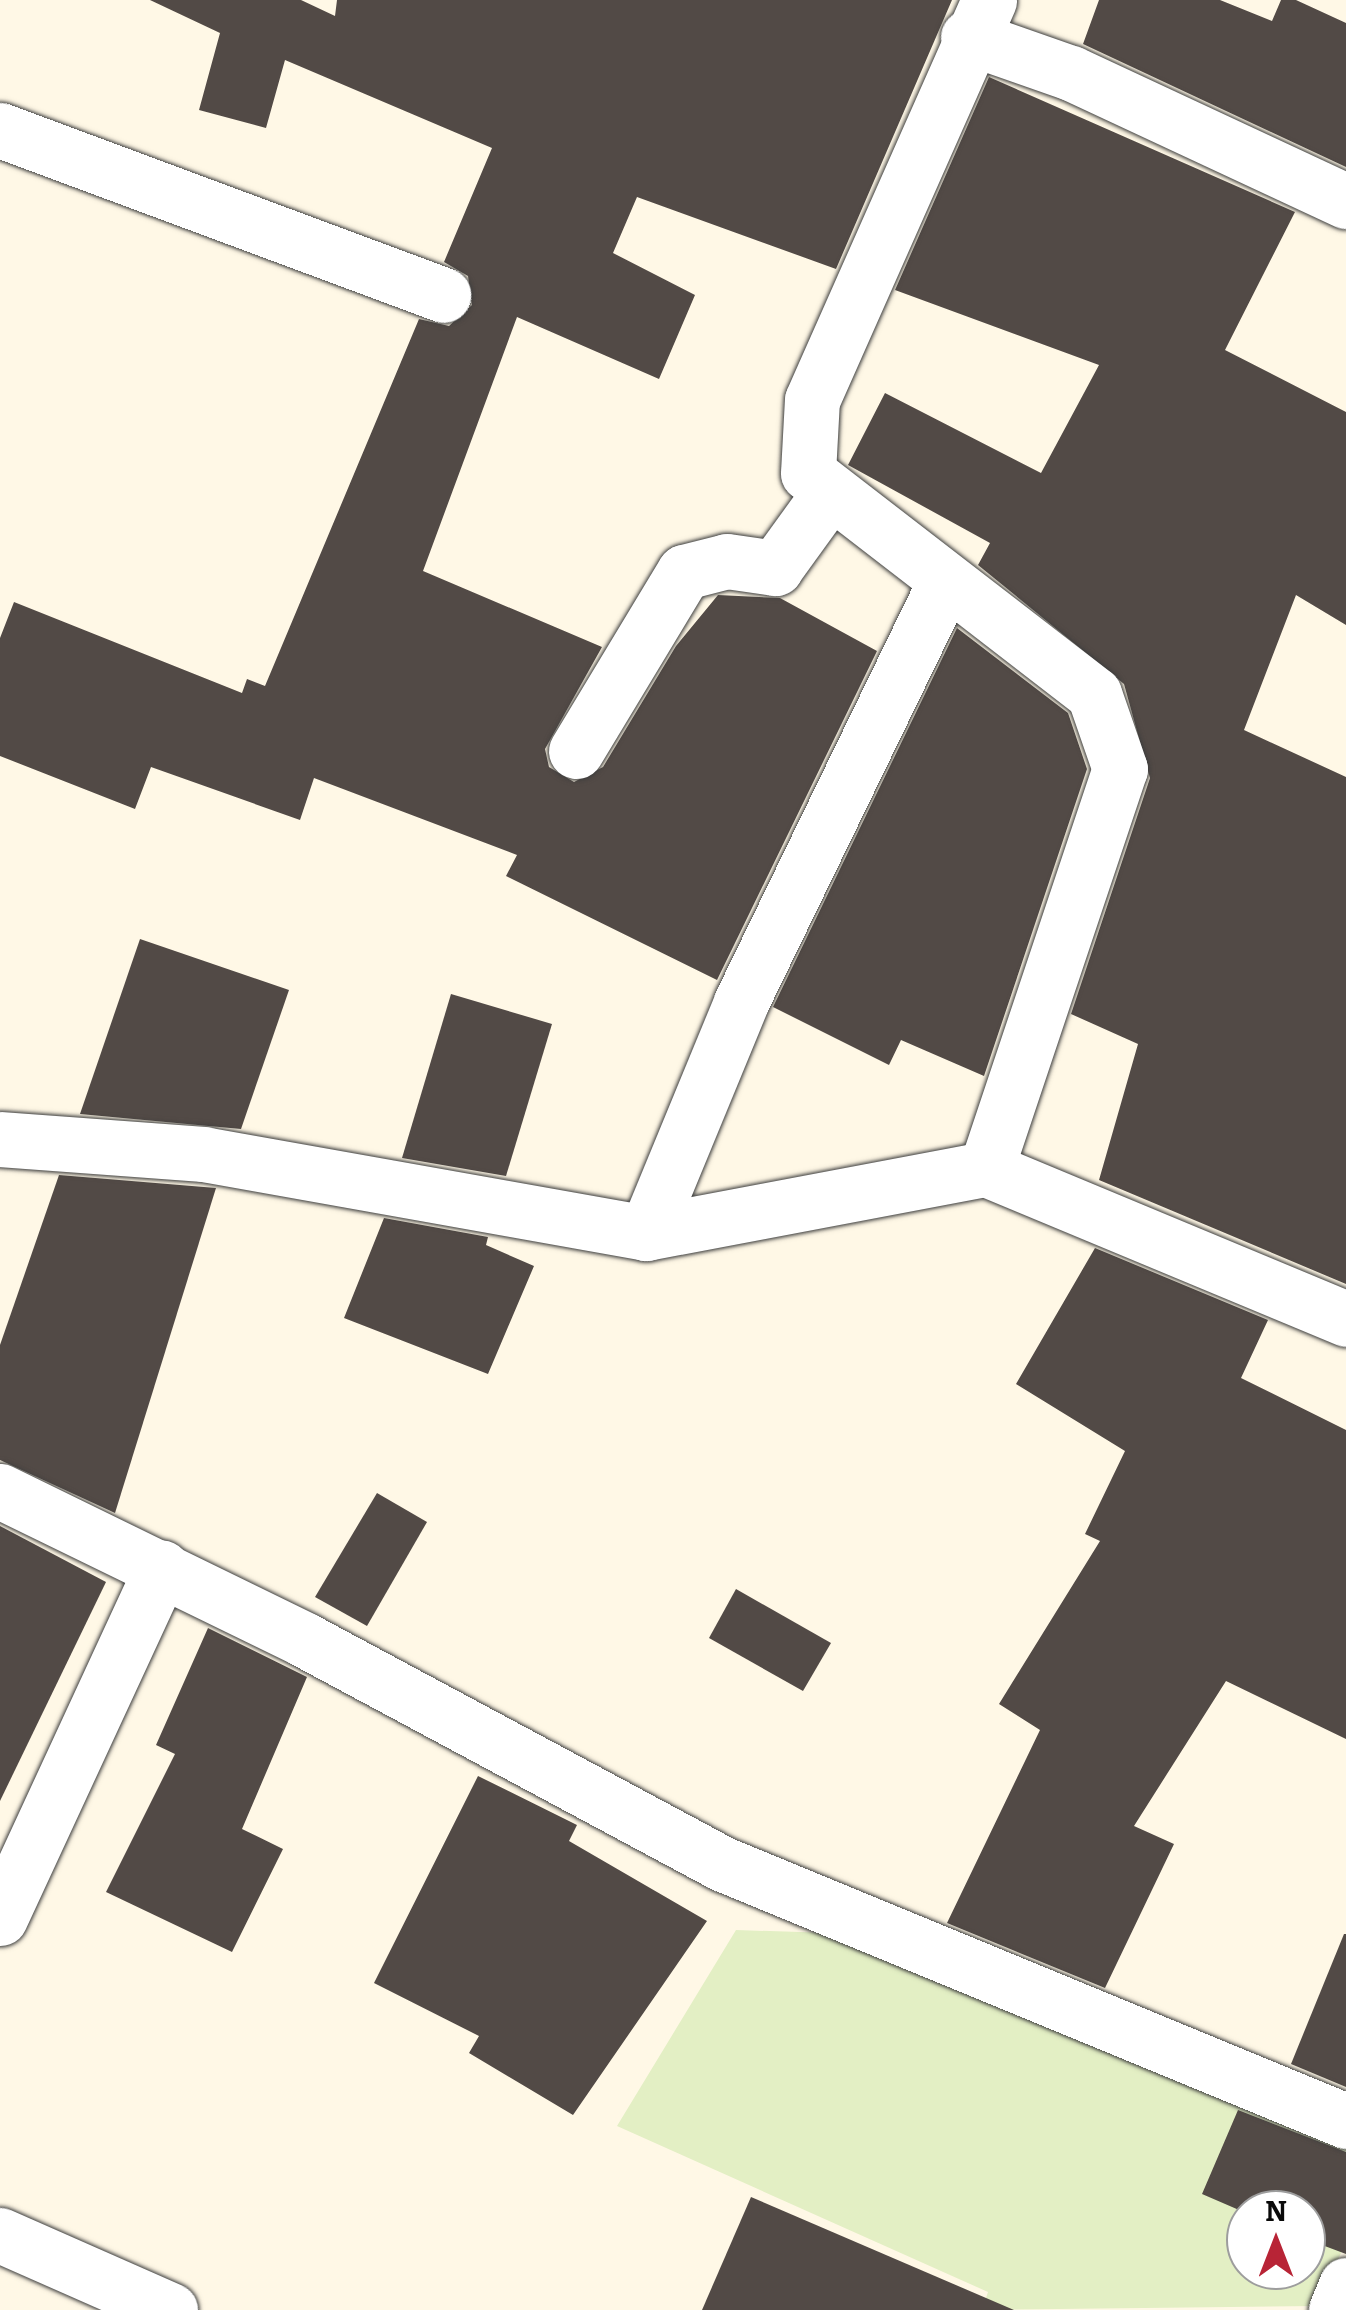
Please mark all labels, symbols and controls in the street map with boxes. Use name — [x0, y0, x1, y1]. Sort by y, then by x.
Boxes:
north arrow — [1226, 2190, 1326, 2290]
text: N — [1265, 2195, 1287, 2228]

